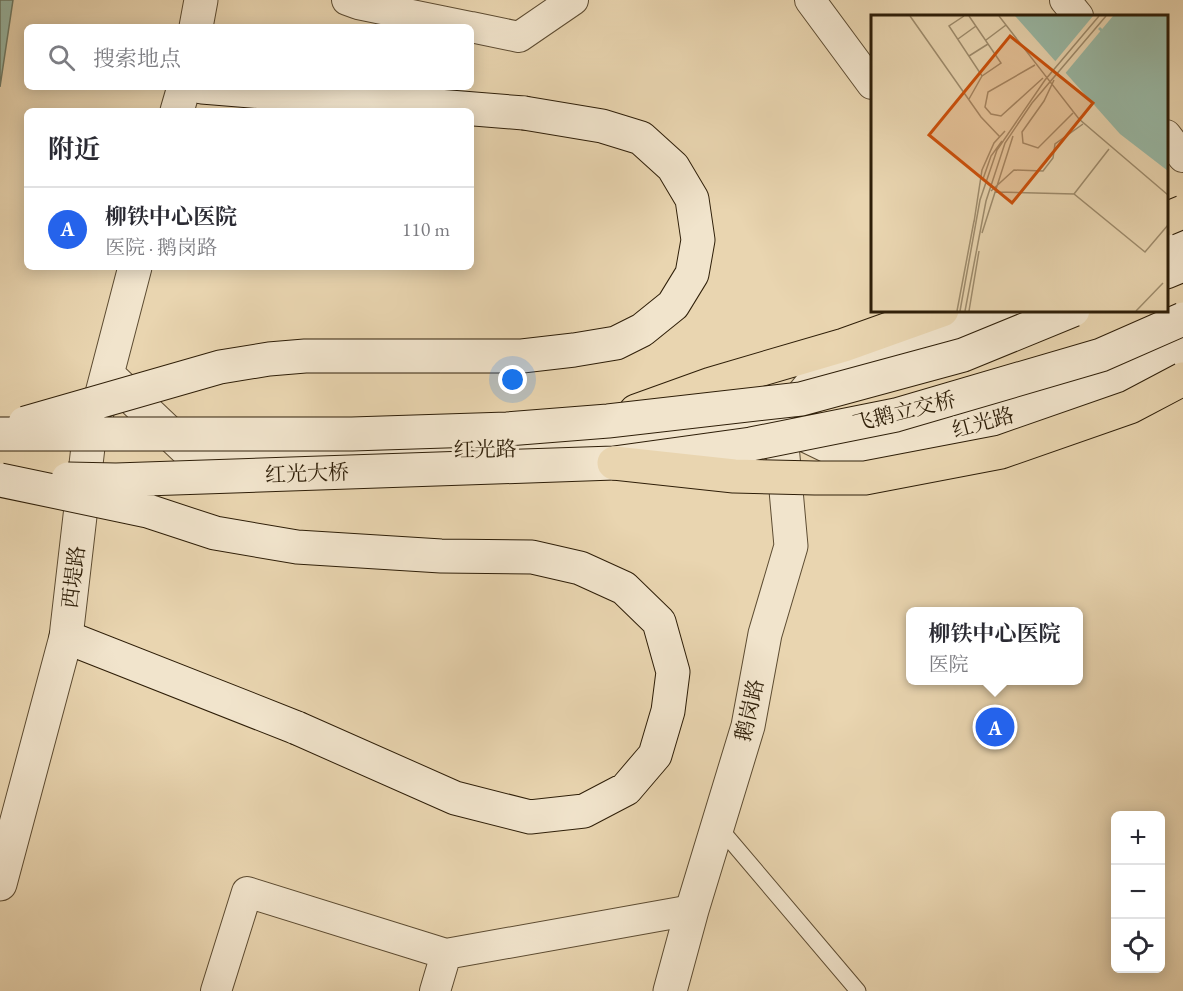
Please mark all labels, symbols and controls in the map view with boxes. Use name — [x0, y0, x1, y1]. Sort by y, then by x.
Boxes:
inset map — [871, 15, 1168, 312]
search box — [24, 24, 474, 90]
icon: search — [45, 41, 78, 74]
text: 搜索地点 — [93, 44, 181, 73]
text: 附近 — [48, 132, 100, 166]
text: 柳铁中心医院 — [105, 202, 237, 231]
text: A — [60, 216, 75, 242]
text: 110 m — [402, 216, 450, 242]
text: 医院 · 鹅岗路 — [105, 234, 217, 260]
your location — [498, 365, 527, 394]
street label: 飞鹅立交桥 — [850, 385, 958, 437]
street label: 红光路 — [949, 401, 1017, 443]
street label: 红光路 — [453, 435, 517, 463]
street label: 红光大桥 — [265, 458, 349, 488]
street label: 西堤路 — [56, 544, 90, 610]
popup — [906, 607, 1083, 685]
text: 柳铁中心医院 — [928, 619, 1061, 648]
text: 医院 — [928, 651, 968, 677]
street label: 鹅岗路 — [729, 676, 769, 744]
pin: A — [976, 704, 1014, 750]
map controls — [1111, 811, 1165, 973]
button: + — [1111, 811, 1165, 865]
button: − — [1111, 865, 1165, 919]
button: locate — [1111, 919, 1165, 973]

